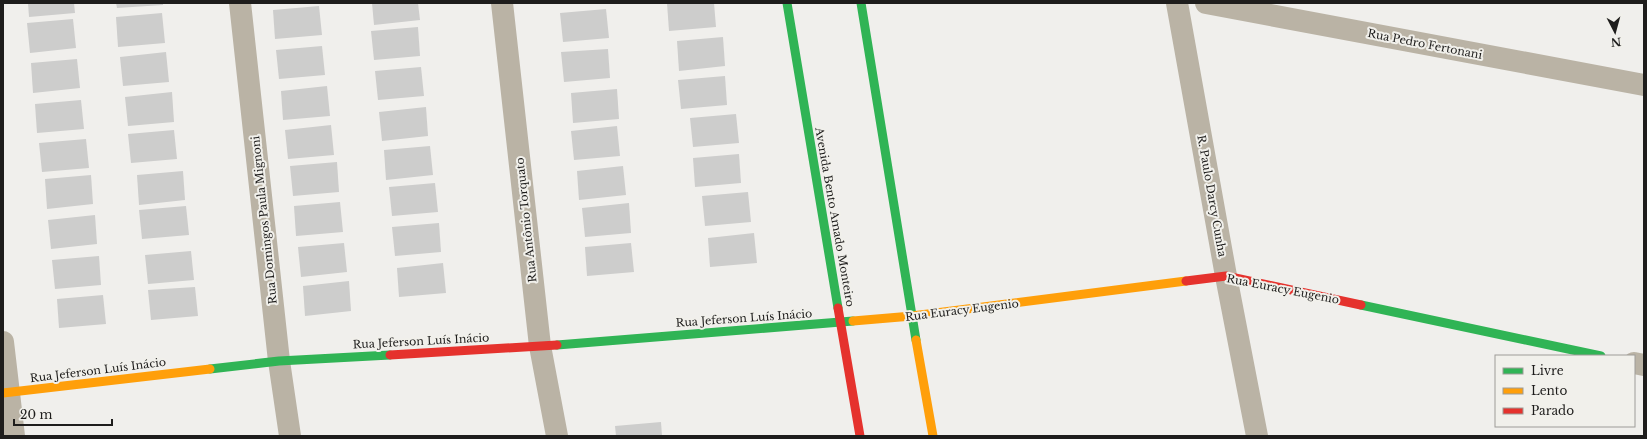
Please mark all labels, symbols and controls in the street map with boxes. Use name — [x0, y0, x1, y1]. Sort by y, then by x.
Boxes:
north arrow — [1595, 12, 1635, 52]
street label: Rua Pedro Fertonani — [1367, 26, 1484, 62]
text: N — [1610, 34, 1622, 50]
street label: Avenida Bento Amado Monteiro — [812, 125, 858, 308]
street label: R. Paulo Darcy Cunha — [1194, 134, 1230, 259]
street label: Rua Domingos Paula Mignoni — [248, 135, 280, 305]
street label: Rua Antônio Torquato — [512, 157, 540, 283]
street label: Rua Euracy Eugenio — [1226, 271, 1340, 307]
street label: Rua Euracy Eugenio — [904, 296, 1020, 324]
street label: Rua Jeferson Luís Inácio — [675, 306, 813, 330]
street label: Rua Jeferson Luís Inácio — [352, 330, 490, 352]
street label: Rua Jeferson Luís Inácio — [29, 355, 167, 385]
legend — [1495, 355, 1635, 427]
text: Livre — [1531, 363, 1564, 378]
text: Lento — [1531, 383, 1567, 398]
scale bar — [14, 401, 112, 427]
text: Parado — [1531, 403, 1574, 418]
text: 20 m — [20, 407, 52, 422]

